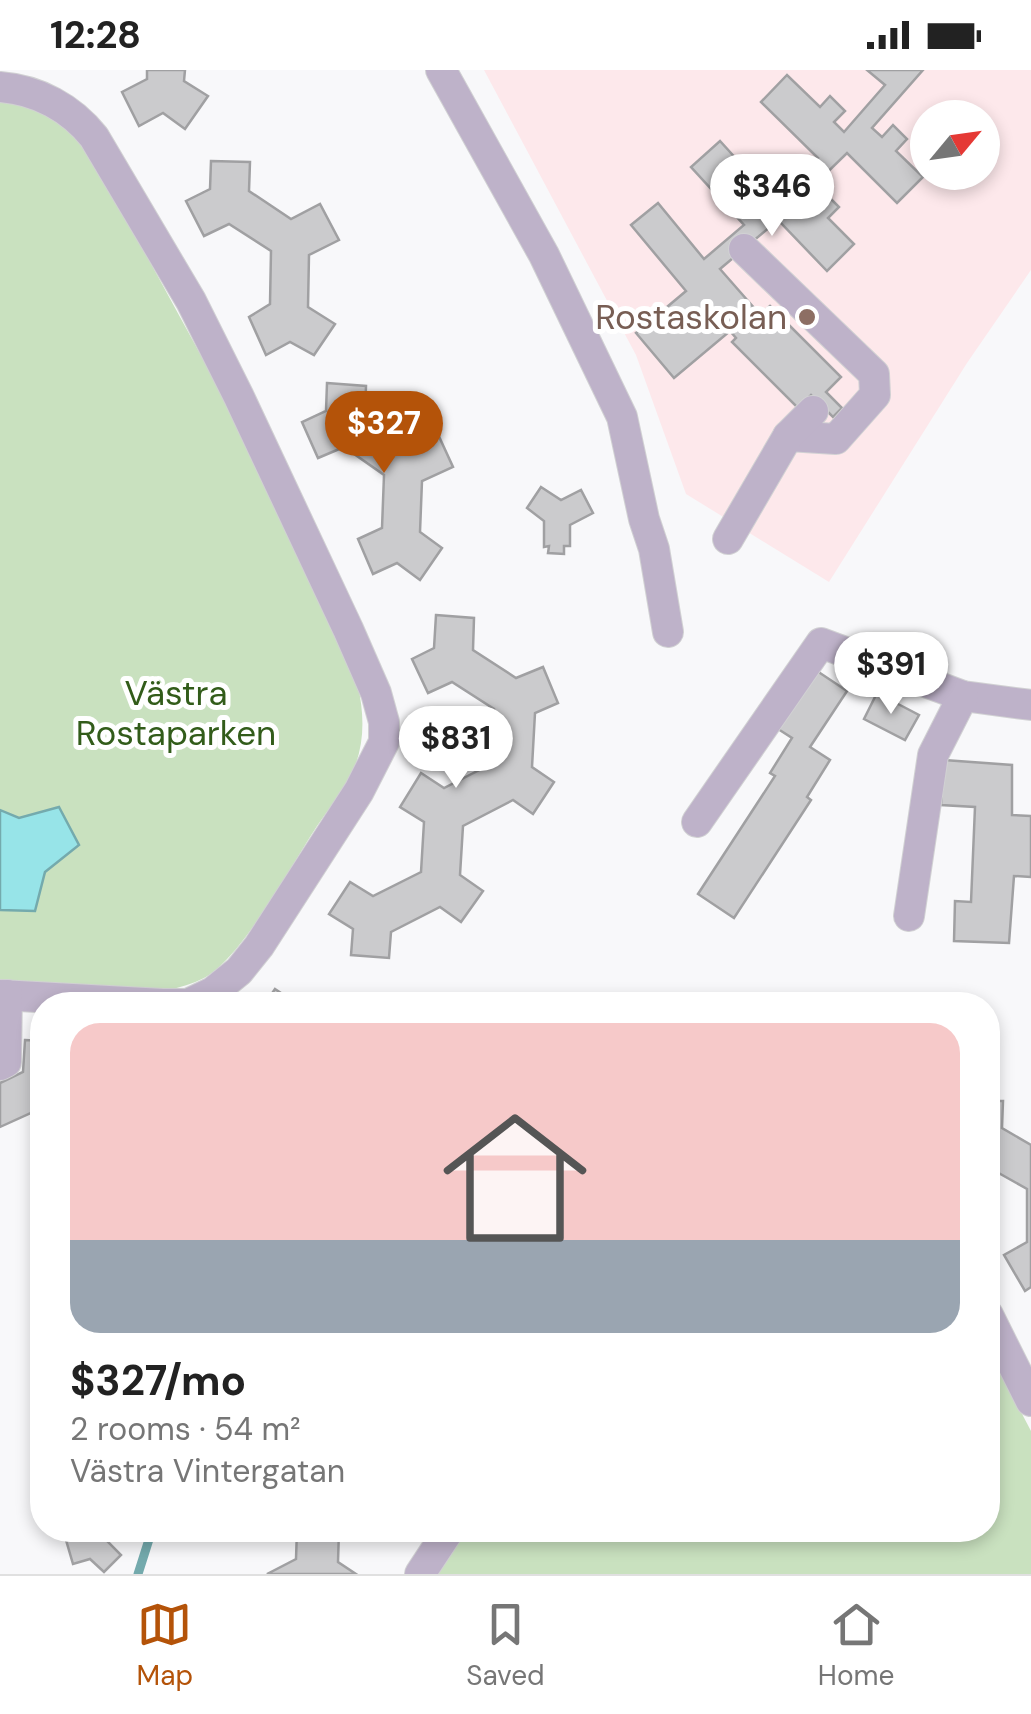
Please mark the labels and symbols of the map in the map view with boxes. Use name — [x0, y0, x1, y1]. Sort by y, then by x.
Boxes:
north arrow — [910, 100, 1000, 190]
pin: $346 — [713, 154, 831, 239]
place label: Rostaskolan — [595, 294, 787, 340]
marker: Rostaskolan — [796, 306, 818, 328]
pin: $327 — [325, 391, 443, 476]
pin: $391 — [832, 632, 950, 717]
park label: Västra Rostaparken — [76, 670, 276, 756]
pin: $831 — [397, 706, 515, 791]

